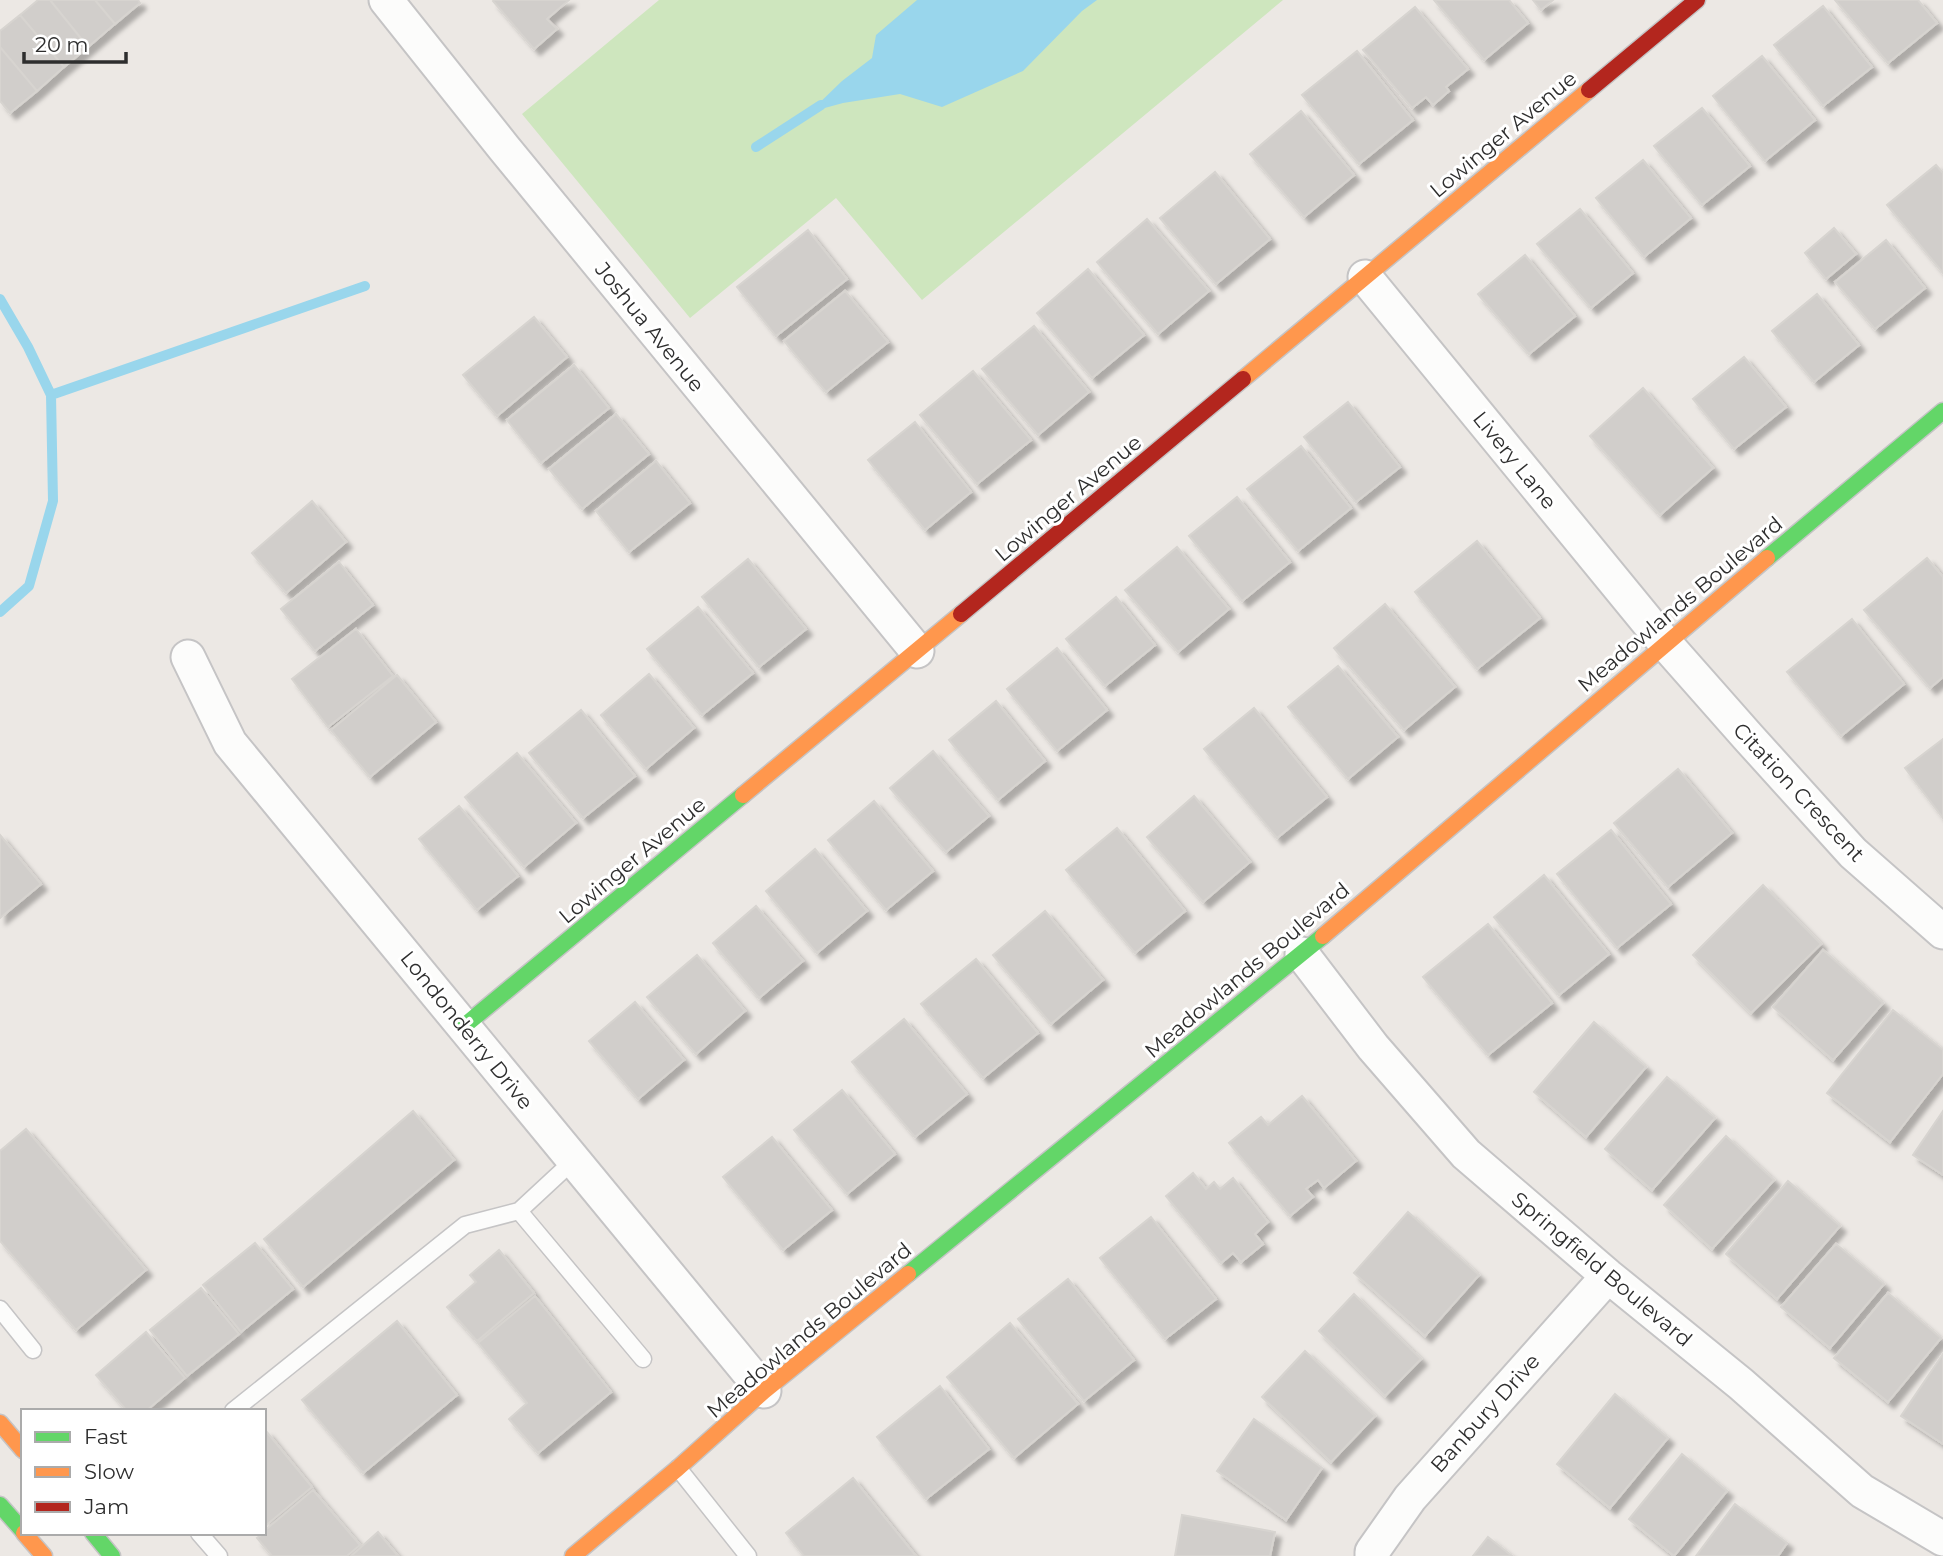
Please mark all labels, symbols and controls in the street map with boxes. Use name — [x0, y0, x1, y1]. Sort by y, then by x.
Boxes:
scale bar — [24, 21, 126, 65]
text: 20 m — [35, 32, 89, 57]
street label: Lowinger Avenue — [1425, 65, 1581, 203]
street label: Joshua Avenue — [590, 256, 710, 397]
street label: Livery Lane — [1468, 406, 1562, 514]
street label: Lowinger Avenue — [990, 429, 1146, 567]
street label: Meadowlands Boulevard — [1573, 511, 1787, 697]
street label: Citation Crescent — [1728, 717, 1870, 867]
street label: Lowinger Avenue — [554, 791, 710, 929]
street label: Meadowlands Boulevard — [1140, 877, 1354, 1063]
street label: Londonderry Drive — [395, 946, 539, 1114]
street label: Springfield Boulevard — [1507, 1186, 1697, 1352]
street label: Meadowlands Boulevard — [702, 1237, 916, 1423]
street label: Banbury Drive — [1425, 1349, 1545, 1477]
legend — [21, 1409, 266, 1535]
text: Fast — [84, 1424, 128, 1449]
text: Slow — [84, 1459, 134, 1484]
text: Jam — [83, 1494, 129, 1519]

